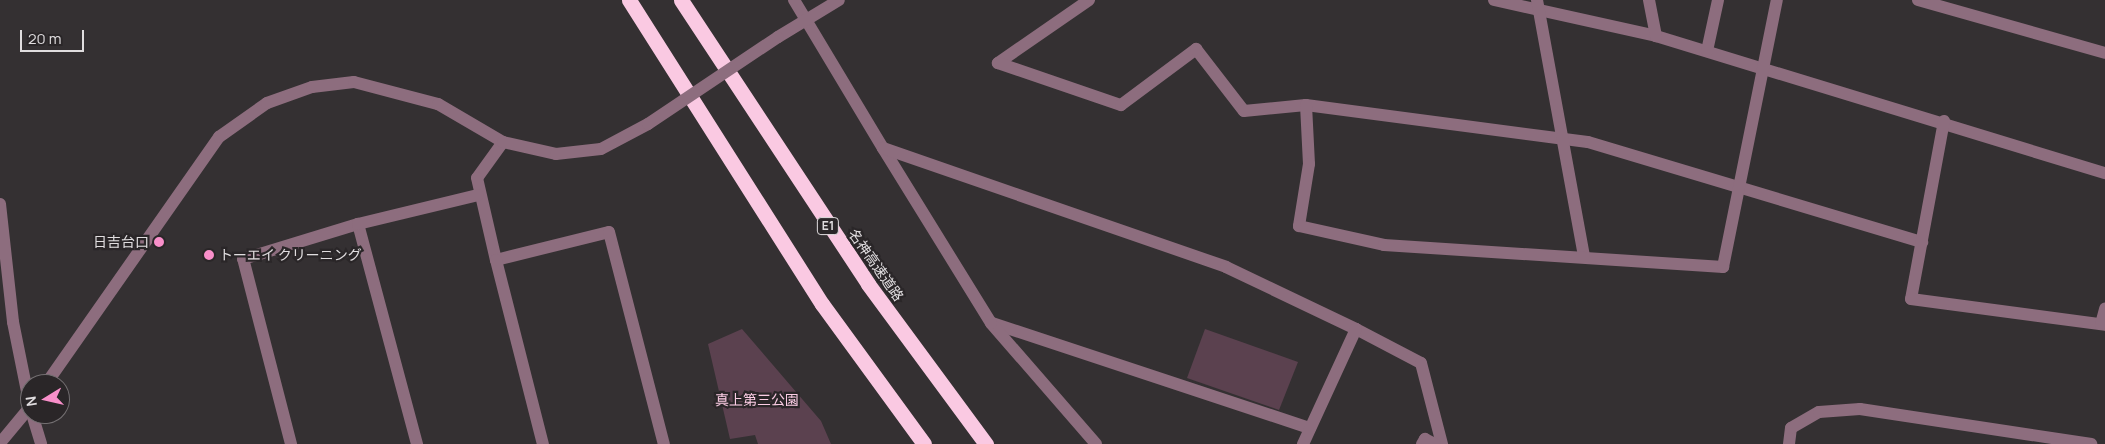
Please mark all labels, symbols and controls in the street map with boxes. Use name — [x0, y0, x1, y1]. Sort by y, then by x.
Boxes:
scale bar — [22, 20, 86, 52]
text: 20 m — [28, 28, 61, 49]
road number: E1 — [817, 217, 839, 236]
street label: 名神高速道路 — [845, 226, 907, 304]
place label: 日吉台口 — [93, 234, 149, 250]
marker: 日吉台口 — [153, 236, 165, 248]
place label: トーエイ クリーニング — [219, 247, 362, 263]
marker: トーエイ クリーニング — [203, 249, 215, 261]
north arrow — [20, 374, 70, 424]
park label: 真上第三公園 — [715, 392, 799, 408]
text: N — [21, 395, 41, 408]

